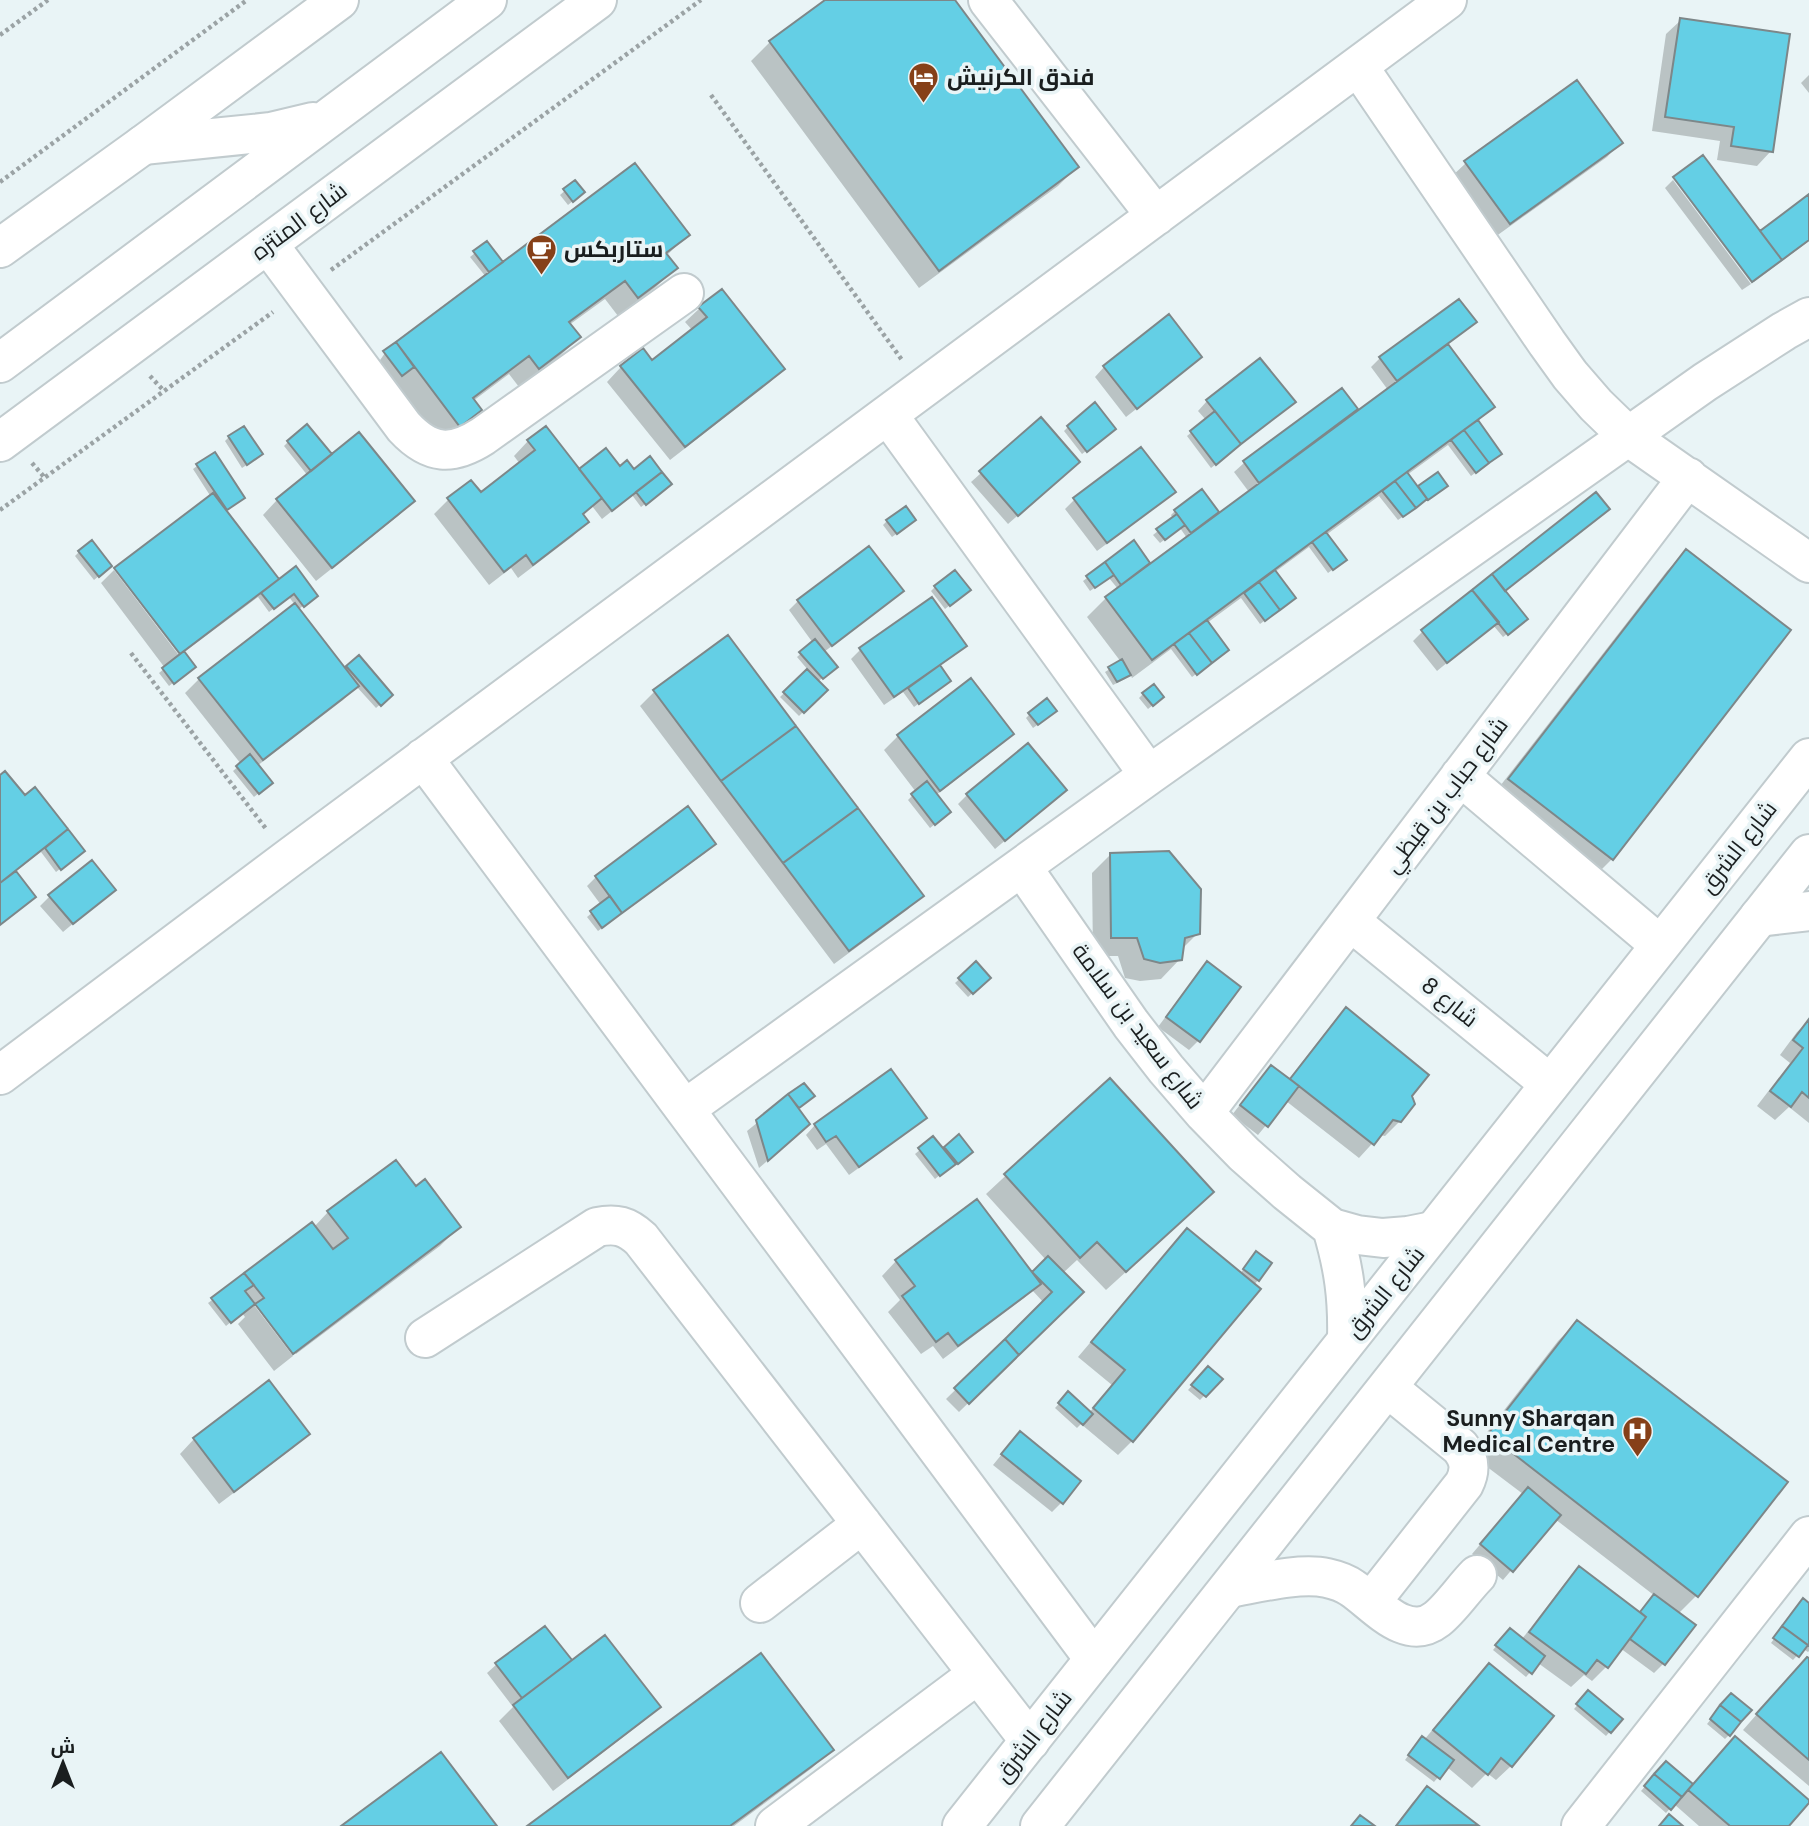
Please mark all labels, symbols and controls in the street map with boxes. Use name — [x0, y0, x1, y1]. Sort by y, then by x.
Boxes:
hotel icon: فندق الكرنيش — [907, 60, 941, 104]
place label: فندق الكرنيش — [947, 62, 1095, 92]
street label: شارع المنتزه — [245, 175, 354, 268]
cafe icon: ستاربكس — [524, 232, 558, 276]
place label: ستاربكس — [564, 234, 663, 264]
street label: شارع حباب بن قيظي — [1377, 711, 1517, 881]
street label: شارع الشرق — [1693, 795, 1784, 900]
street label: شارع سعيد بن سلامة — [1065, 937, 1210, 1116]
street label: شارع 8 — [1415, 970, 1485, 1035]
street label: شارع الشرق — [1339, 1240, 1432, 1345]
place label: Sunny Sharqan Medical Centre — [1442, 1403, 1615, 1459]
hospital icon: Sunny Sharqan Medical Centre — [1621, 1414, 1655, 1458]
street label: شارع الشرق — [988, 1684, 1079, 1789]
north arrow — [28, 1728, 98, 1798]
text: ش — [51, 1734, 75, 1759]

